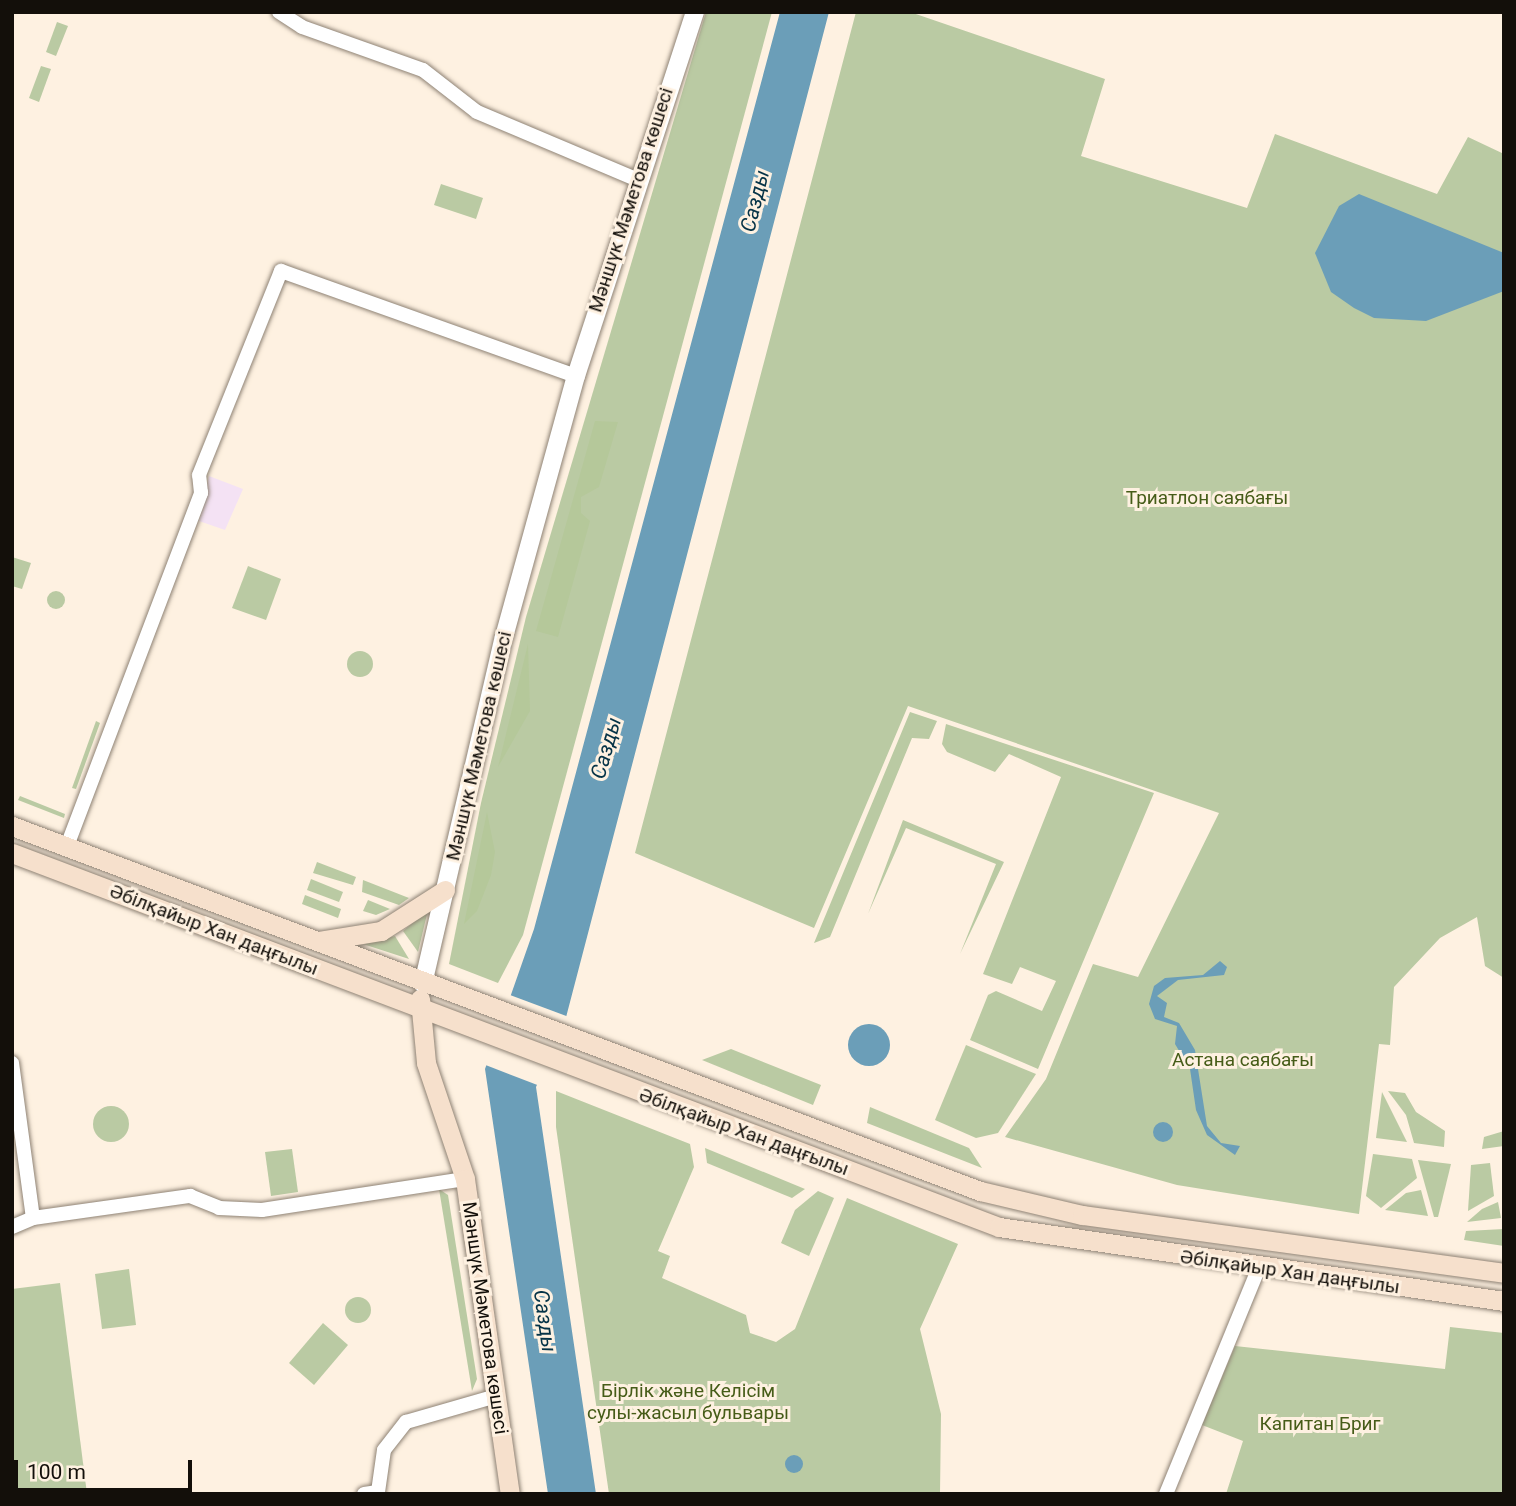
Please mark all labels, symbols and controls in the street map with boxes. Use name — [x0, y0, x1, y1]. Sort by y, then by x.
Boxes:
street label: Мәншүк Мәметова көшесі — [584, 85, 678, 315]
water label: Сазды — [735, 167, 775, 235]
park label: Триатлон саябағы — [1126, 487, 1288, 509]
street label: Мәншүк Мәметова көшесі — [442, 629, 516, 863]
water label: Сазды — [585, 714, 627, 782]
street label: Әбілқайыр Хан даңғылы — [106, 880, 322, 980]
park label: Астана саябағы — [1172, 1049, 1314, 1071]
street label: Әбілқайыр Хан даңғылы — [636, 1083, 852, 1181]
street label: Мәншүк Мәметова көшесі — [457, 1200, 513, 1436]
street label: Әбілқайыр Хан даңғылы — [1179, 1245, 1401, 1299]
water label: Сазды — [528, 1288, 562, 1354]
park label: Бірлік және Келісім сулы-жасыл бульвары — [587, 1380, 789, 1424]
park label: Капитан Бриг — [1259, 1413, 1381, 1435]
scale bar — [18, 1446, 196, 1490]
text: 100 m — [27, 1460, 86, 1484]

